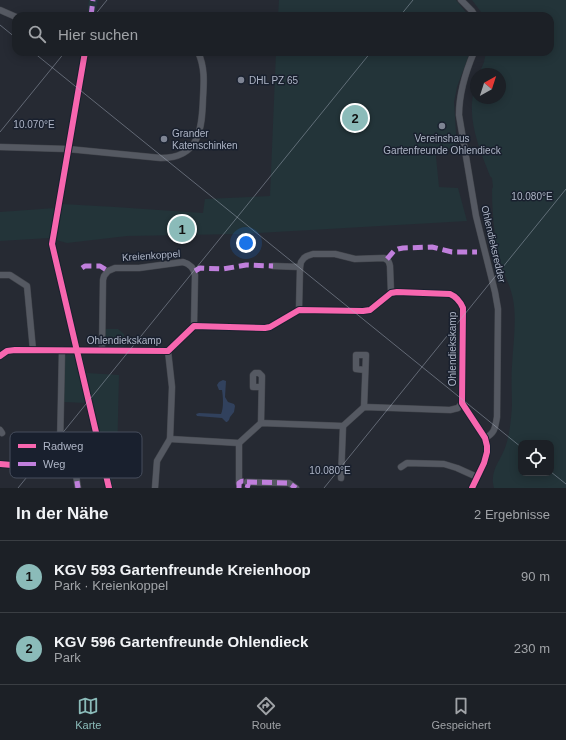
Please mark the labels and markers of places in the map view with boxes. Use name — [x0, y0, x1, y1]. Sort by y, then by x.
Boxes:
marker: DHL PZ 65 — [236, 75, 246, 85]
place label: DHL PZ 65 — [249, 75, 299, 86]
pin: 2 — [342, 103, 368, 133]
marker: Vereinshaus Gartenfreunde Ohlendieck — [437, 121, 447, 131]
place label: Grander Katenschinken — [172, 128, 238, 151]
place label: Vereinshaus Gartenfreunde Ohlendieck — [383, 133, 502, 156]
marker: Grander Katenschinken — [159, 134, 169, 144]
pin: 1 — [169, 214, 195, 244]

